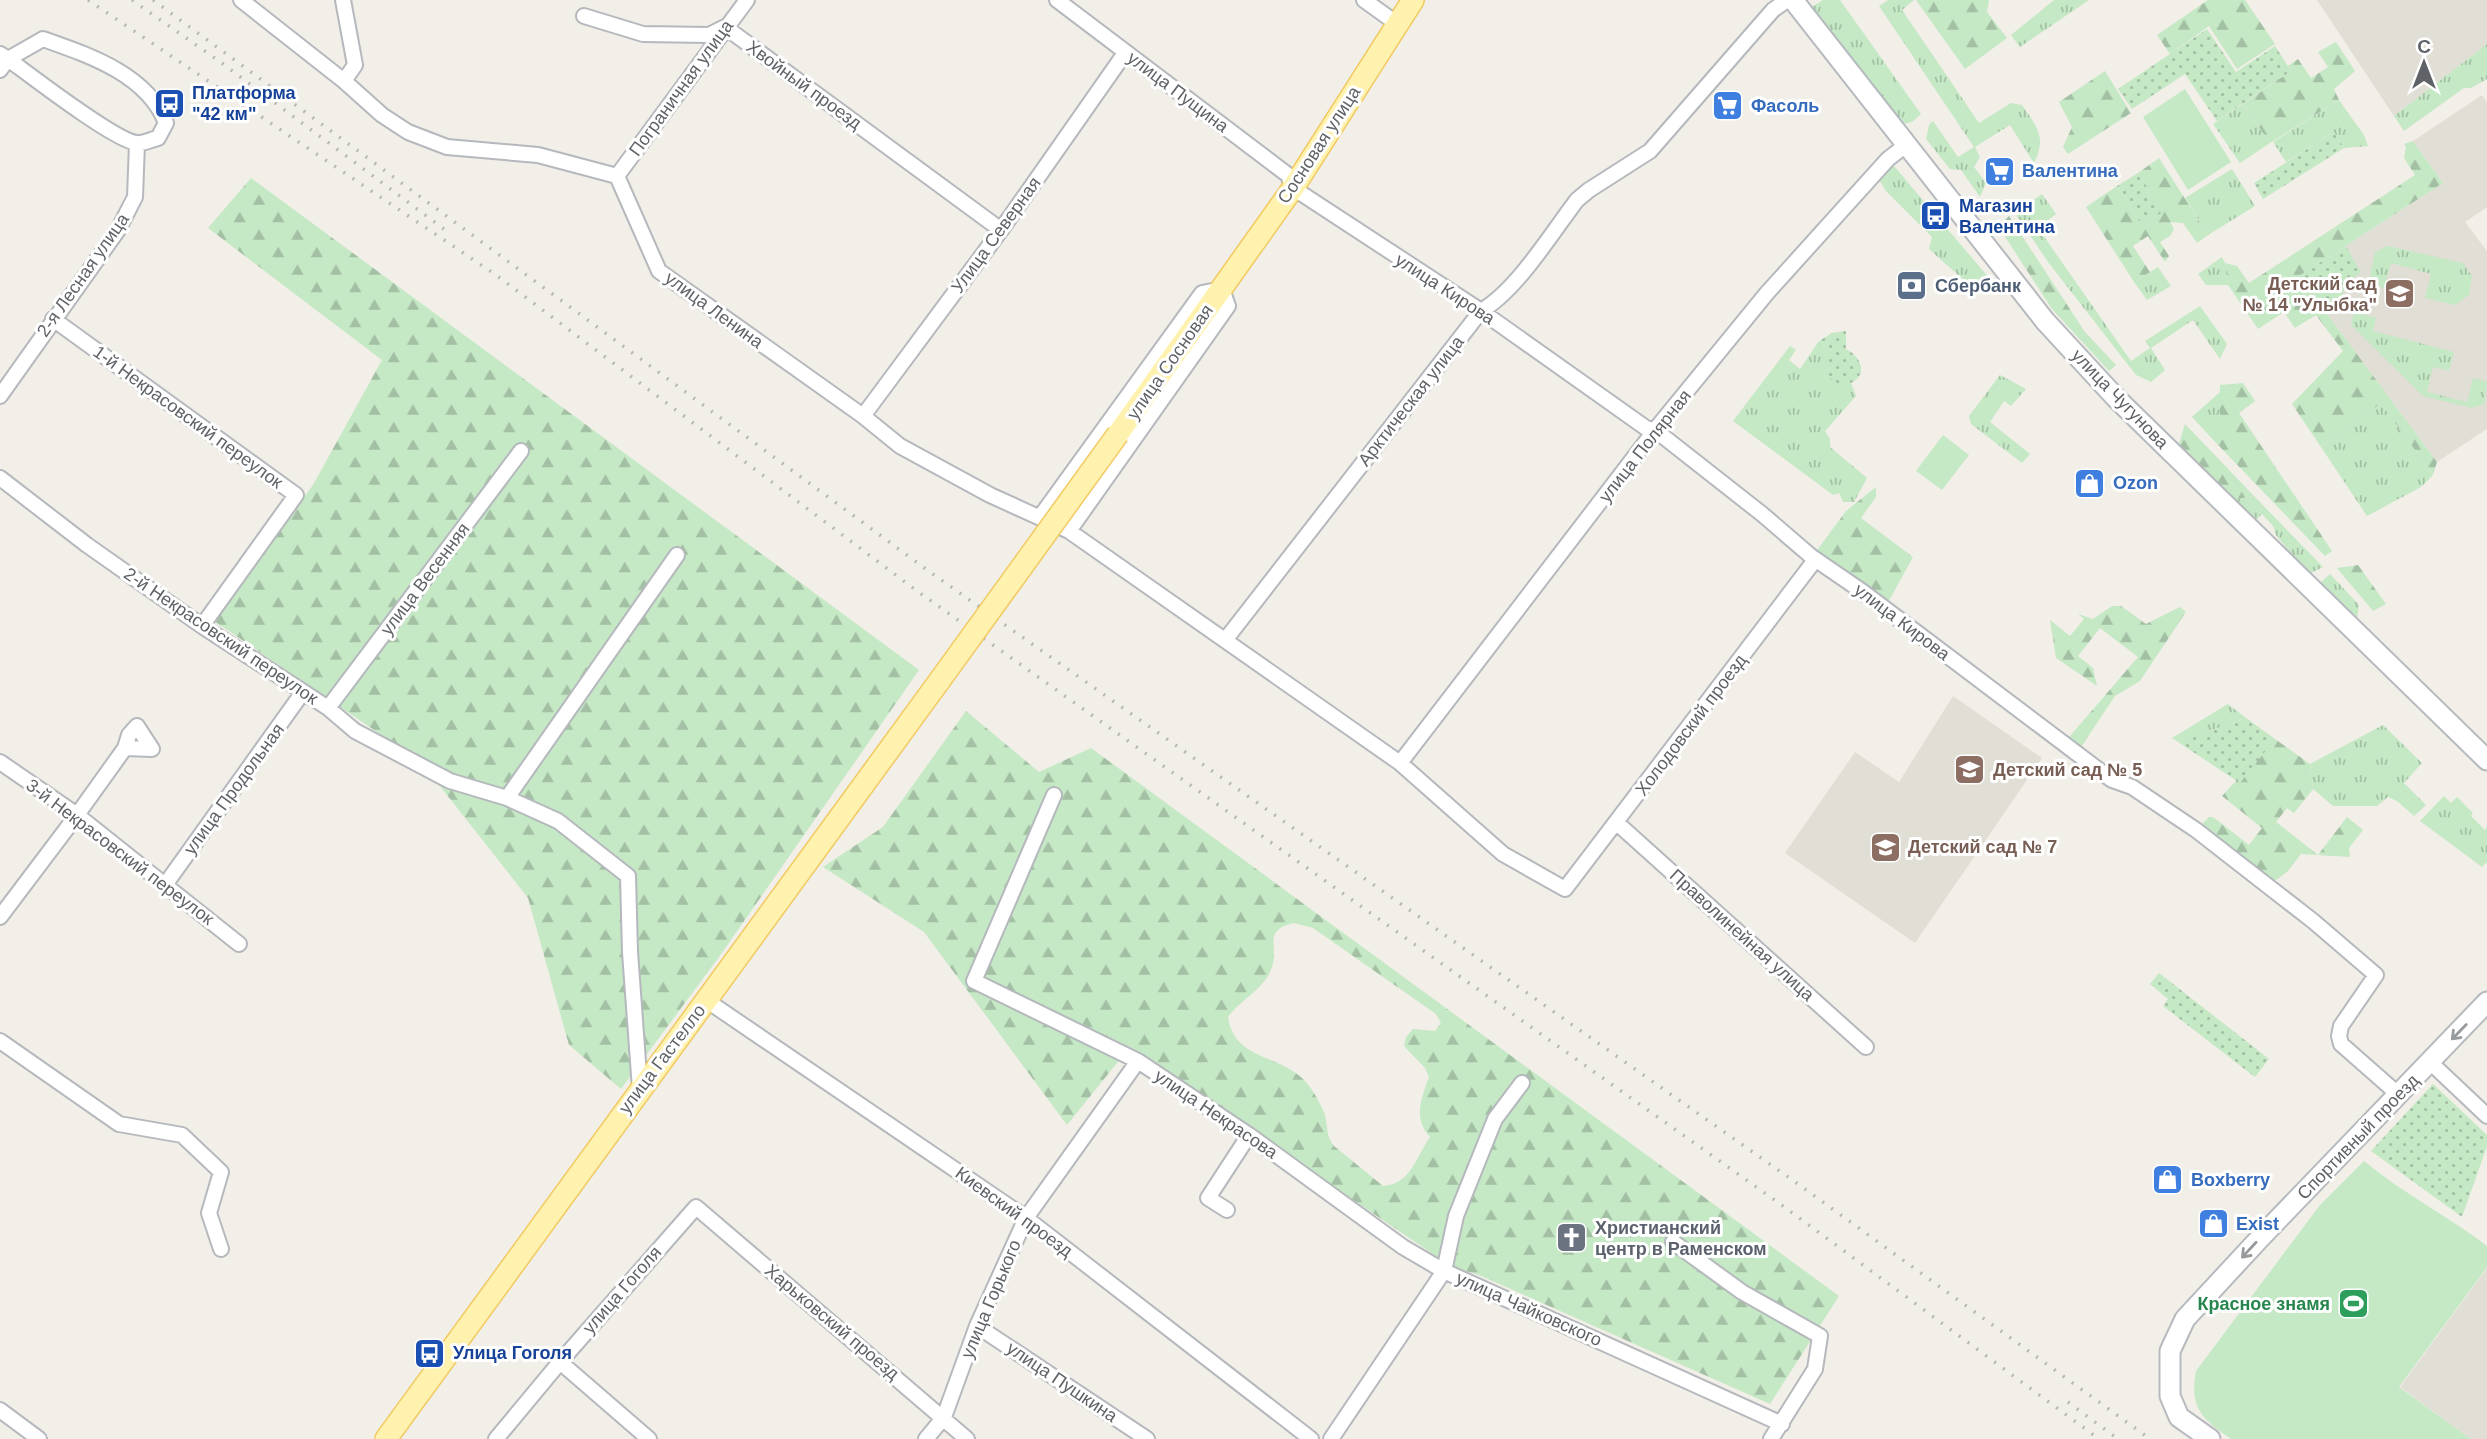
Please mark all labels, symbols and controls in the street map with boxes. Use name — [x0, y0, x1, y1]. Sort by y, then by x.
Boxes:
street label: Пограничная улица — [625, 15, 738, 160]
north arrow — [2389, 28, 2459, 98]
text: С — [2417, 36, 2431, 57]
street label: Хвойный проезд — [743, 37, 866, 134]
street label: улица Пущина — [1124, 48, 1233, 137]
street label: Сосновая улица — [1274, 82, 1365, 207]
place label: Платформа "42 км" — [192, 83, 297, 124]
bus stop icon: Платформа "42 км" — [152, 86, 186, 120]
supermarket icon: Фасоль — [1711, 89, 1745, 123]
place label: Фасоль — [1751, 96, 1819, 116]
supermarket icon: Валентина — [1982, 154, 2016, 188]
place label: Валентина — [2022, 161, 2119, 181]
street label: Улица Северная — [947, 173, 1045, 297]
place label: Магазин Валентина — [1959, 196, 2056, 237]
bus stop icon: Магазин Валентина — [1919, 199, 1953, 233]
street label: 2-я Лесная улица — [33, 209, 134, 340]
street label: улица Кирова — [1392, 249, 1499, 329]
street label: улица Ленина — [661, 268, 768, 353]
bank icon: Сбербанк — [1895, 269, 1929, 303]
place label: Детский сад № 14 "Улыбка" — [2243, 274, 2378, 315]
place label: Сбербанк — [1935, 276, 2022, 296]
school or university icon: Детский сад № 14 "Улыбка" — [2383, 277, 2417, 311]
street label: улица Сосновая — [1123, 301, 1217, 423]
street label: Арктическая улица — [1354, 331, 1469, 470]
street label: 1-й Некрасовский переулок — [89, 342, 287, 493]
street label: улица Чугунова — [2068, 345, 2173, 454]
street label: улица Полярная — [1595, 386, 1695, 506]
shop icon: Ozon — [2073, 466, 2107, 500]
place label: Ozon — [2113, 473, 2158, 493]
street label: улица Весенняя — [376, 519, 474, 639]
street label: 2-й Некрасовский переулок — [120, 564, 322, 708]
street label: улица Кирова — [1850, 580, 1954, 665]
street label: Холодовский проезд — [1631, 650, 1751, 799]
street label: улица Продольная — [180, 720, 288, 858]
school or university icon: Детский сад № 5 — [1953, 753, 1987, 787]
place label: Детский сад № 5 — [1993, 760, 2142, 780]
street label: 3-й Некрасовский переулок — [22, 775, 218, 929]
school or university icon: Детский сад № 7 — [1868, 830, 1902, 864]
place label: Детский сад № 7 — [1908, 837, 2057, 857]
street label: Праволинейная улица — [1666, 865, 1819, 1006]
street label: улица Гастелло — [615, 1001, 709, 1117]
one-way arrow — [2450, 1023, 2467, 1040]
street label: улица Некрасова — [1151, 1065, 1282, 1163]
street label: Спортивный проезд — [2293, 1070, 2423, 1204]
street label: Киевский проезд — [952, 1163, 1077, 1261]
shop icon: Boxberry — [2151, 1163, 2185, 1197]
place label: Boxberry — [2191, 1170, 2270, 1190]
shop icon: Exist — [2196, 1207, 2230, 1241]
place label: Exist — [2236, 1214, 2279, 1234]
place label: Христианский центр в Раменском — [1595, 1218, 1767, 1259]
church icon: Христианский центр в Раменском — [1555, 1221, 1589, 1255]
street label: улица Горького — [957, 1237, 1025, 1361]
one-way arrow — [2241, 1241, 2257, 1259]
street label: улица Гоголя — [579, 1242, 665, 1338]
street label: Харьковский проезд — [761, 1260, 903, 1384]
street label: улица Чайковского — [1453, 1268, 1605, 1350]
sports icon: Красное знамя — [2336, 1287, 2370, 1321]
place label: Красное знамя — [2197, 1294, 2330, 1314]
bus stop icon: Улица Гоголя — [413, 1336, 447, 1370]
street label: улица Пушкина — [1003, 1338, 1122, 1427]
place label: Улица Гоголя — [453, 1343, 572, 1363]

